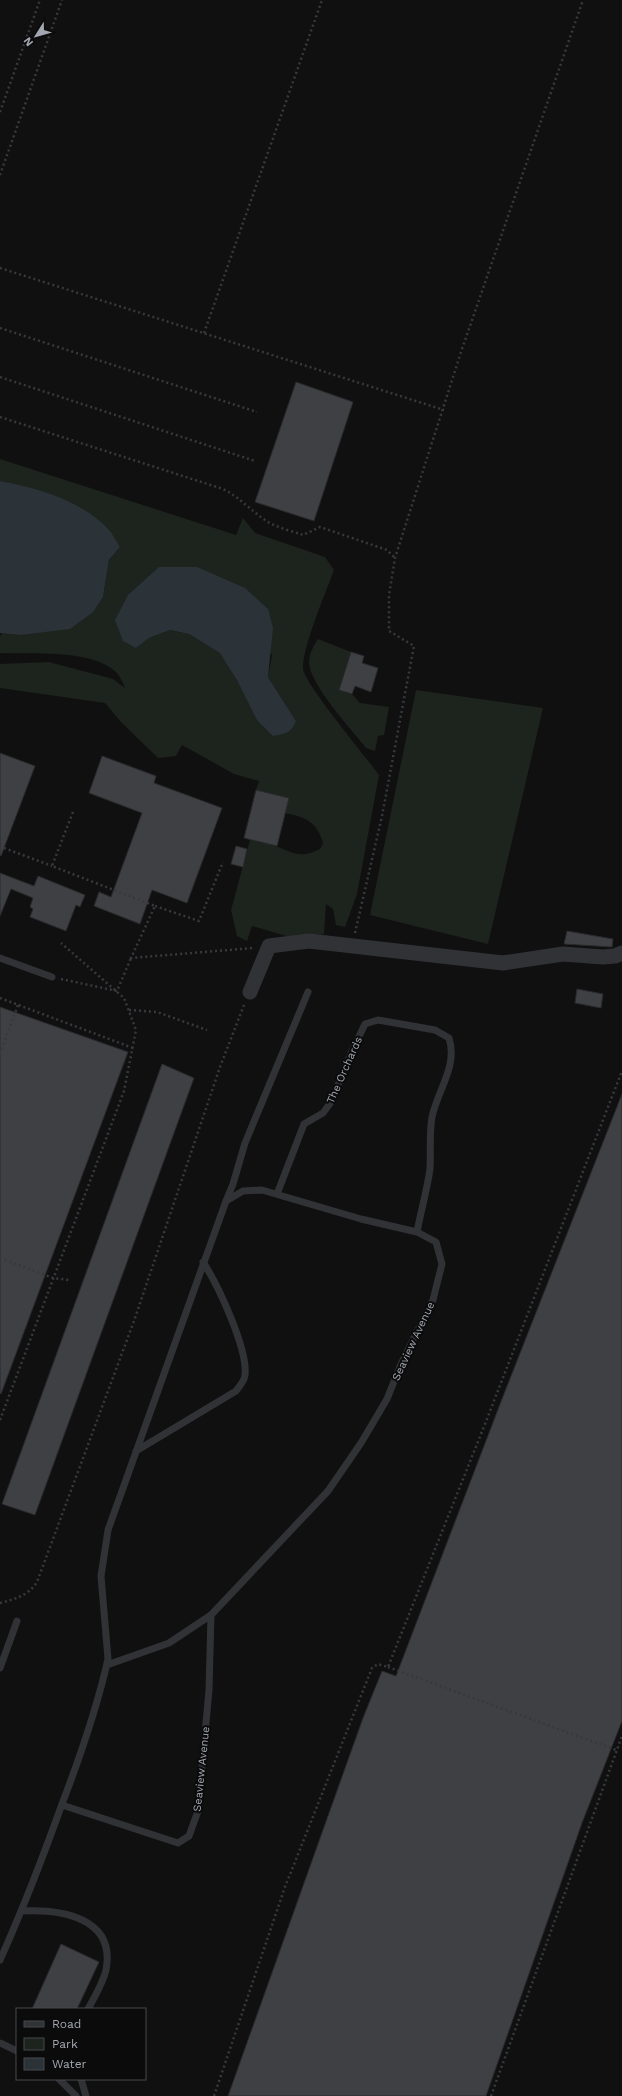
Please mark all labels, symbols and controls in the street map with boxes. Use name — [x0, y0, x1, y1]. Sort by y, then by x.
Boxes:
north arrow — [16, 16, 56, 56]
text: N — [21, 35, 36, 49]
street label: The Orchards — [324, 1034, 365, 1106]
street label: Seaview Avenue — [389, 1300, 437, 1383]
street label: Seaview Avenue — [191, 1726, 212, 1812]
legend — [16, 2008, 146, 2080]
text: Road — [52, 2017, 81, 2031]
text: Park — [52, 2037, 78, 2051]
text: Water — [52, 2057, 87, 2071]

